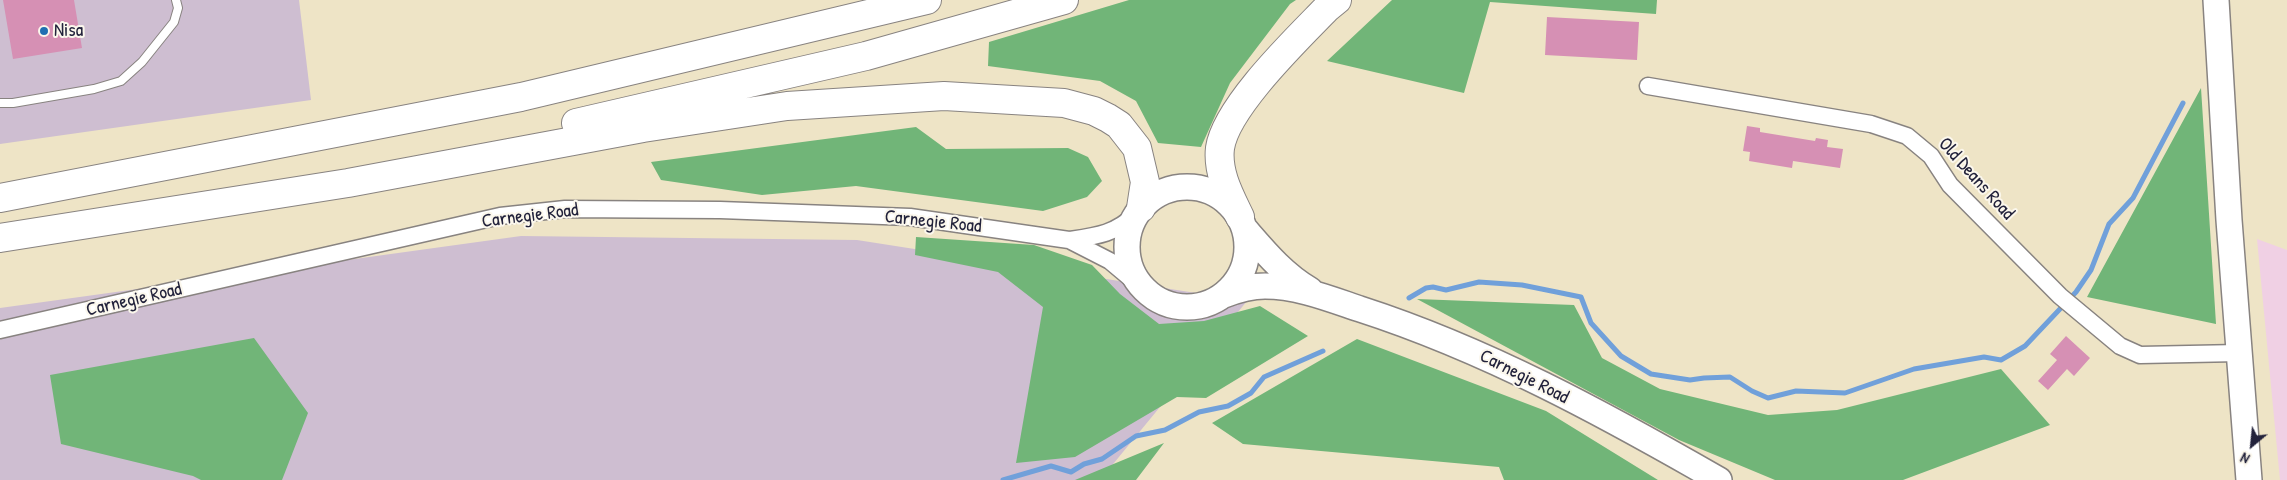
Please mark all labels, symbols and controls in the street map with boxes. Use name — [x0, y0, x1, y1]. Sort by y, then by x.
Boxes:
place label: Nisa — [54, 20, 83, 42]
marker: Nisa — [38, 25, 50, 37]
street label: Old Deans Road — [1933, 133, 2019, 225]
street label: Carnegie Road — [480, 199, 580, 233]
street label: Carnegie Road — [884, 206, 982, 238]
street label: Carnegie Road — [84, 278, 184, 322]
street label: Carnegie Road — [1476, 345, 1572, 409]
north arrow — [2227, 420, 2277, 470]
text: N — [2237, 449, 2252, 469]

